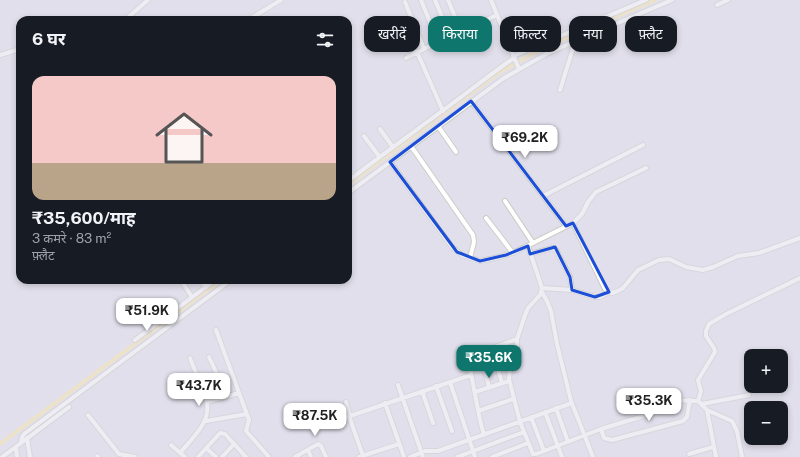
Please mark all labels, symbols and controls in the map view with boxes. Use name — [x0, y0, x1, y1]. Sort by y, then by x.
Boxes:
chip: खरीदें — [364, 16, 420, 52]
chip: किराया — [428, 16, 492, 52]
chip: फ़िल्टर — [500, 16, 561, 52]
chip: नया — [569, 16, 617, 52]
chip: फ़्लैट — [625, 16, 677, 52]
text: 6 घर — [32, 29, 66, 49]
icon: filters — [314, 29, 336, 51]
icon: home — [148, 102, 220, 174]
pin: ₹69.2K — [492, 125, 558, 159]
text: ₹69.2K — [502, 130, 548, 145]
text: ₹35,600/माह — [32, 208, 136, 228]
text: 3 कमरे · 83 m² — [32, 231, 111, 246]
text: फ़्लैट — [32, 248, 55, 263]
pin: ₹51.9K — [114, 298, 180, 332]
text: ₹51.9K — [125, 303, 169, 318]
pin: ₹35.6K — [456, 345, 522, 379]
map controls — [744, 349, 788, 445]
button: + — [744, 349, 788, 393]
text: ₹35.6K — [465, 350, 513, 365]
pin: ₹43.7K — [166, 373, 232, 407]
text: ₹43.7K — [176, 378, 222, 393]
pin: ₹35.3K — [616, 388, 682, 422]
text: ₹35.3K — [625, 393, 673, 408]
button: − — [744, 401, 788, 445]
pin: ₹87.5K — [282, 403, 348, 437]
text: ₹87.5K — [292, 408, 338, 423]

